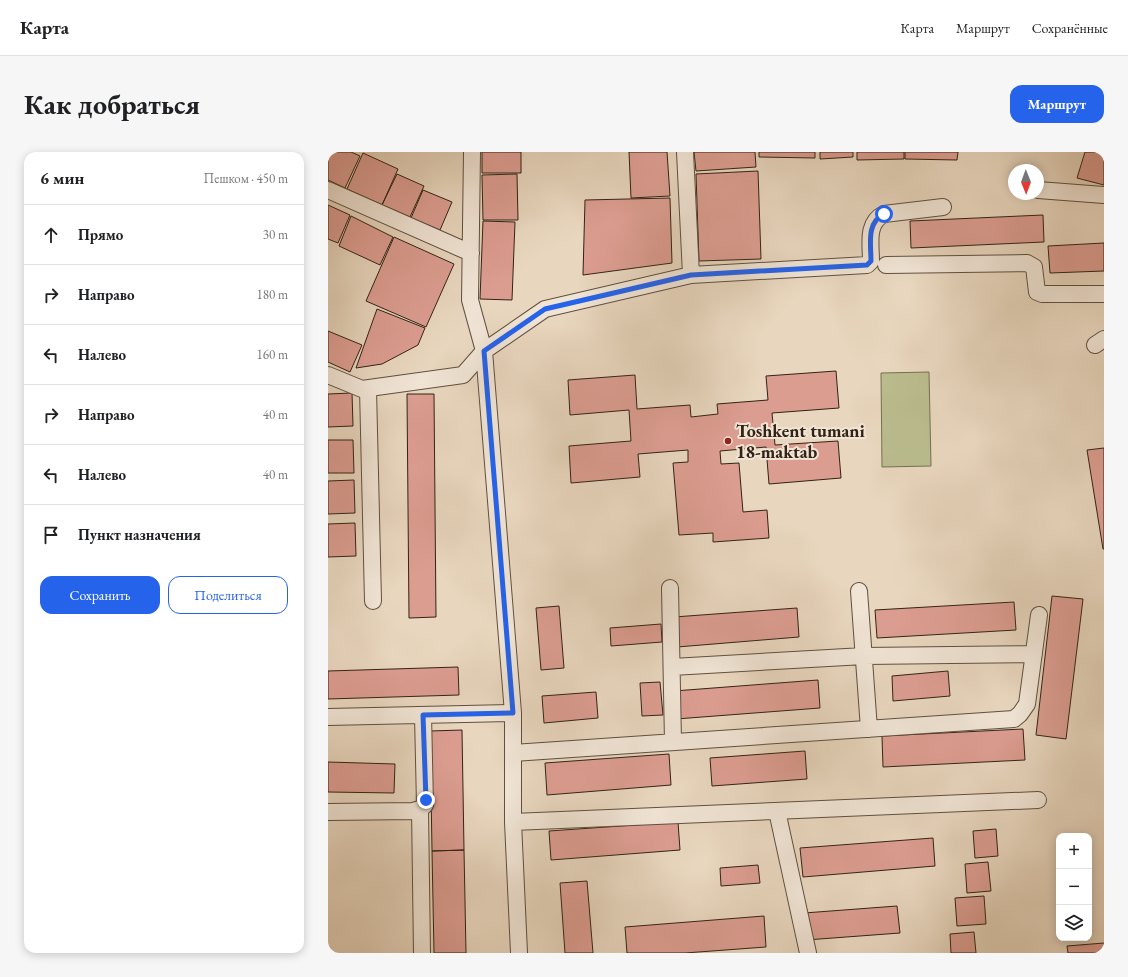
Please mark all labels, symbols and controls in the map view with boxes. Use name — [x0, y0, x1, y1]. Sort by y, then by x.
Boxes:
text: Карта — [20, 15, 69, 40]
text: Карта — [901, 19, 934, 37]
text: Маршрут — [956, 19, 1010, 37]
text: Сохранённые — [1032, 19, 1108, 37]
button: Маршрут — [1010, 85, 1104, 123]
text: Как добраться — [24, 86, 200, 122]
north arrow — [1008, 164, 1044, 200]
text: 6 мин — [40, 167, 84, 189]
text: Пешком · 450 m — [204, 170, 288, 187]
route start — [875, 205, 893, 223]
icon: ahead — [40, 224, 62, 246]
text: Прямо — [78, 225, 123, 244]
text: 30 m — [263, 226, 288, 243]
icon: right — [40, 284, 62, 306]
text: Направо — [78, 285, 135, 304]
text: 180 m — [257, 286, 288, 303]
icon: left — [40, 344, 62, 366]
text: Налево — [78, 345, 126, 364]
text: 160 m — [257, 346, 288, 363]
icon: right — [40, 404, 62, 426]
text: Направо — [78, 405, 135, 424]
text: 40 m — [263, 406, 288, 423]
place label: Toshkent tumani 18-maktab — [736, 419, 866, 463]
marker: Toshkent tumani 18-maktab — [723, 436, 733, 446]
icon: left — [40, 464, 62, 486]
text: Налево — [78, 465, 126, 484]
text: 40 m — [263, 466, 288, 483]
icon: arrive — [40, 524, 62, 546]
text: Пункт назначения — [78, 525, 201, 544]
button: Сохранить — [40, 576, 160, 614]
button: Поделиться — [168, 576, 288, 614]
route end — [417, 791, 435, 809]
map controls — [1056, 833, 1092, 941]
button: + — [1056, 833, 1092, 869]
button: − — [1056, 869, 1092, 905]
button: layers — [1056, 905, 1092, 941]

